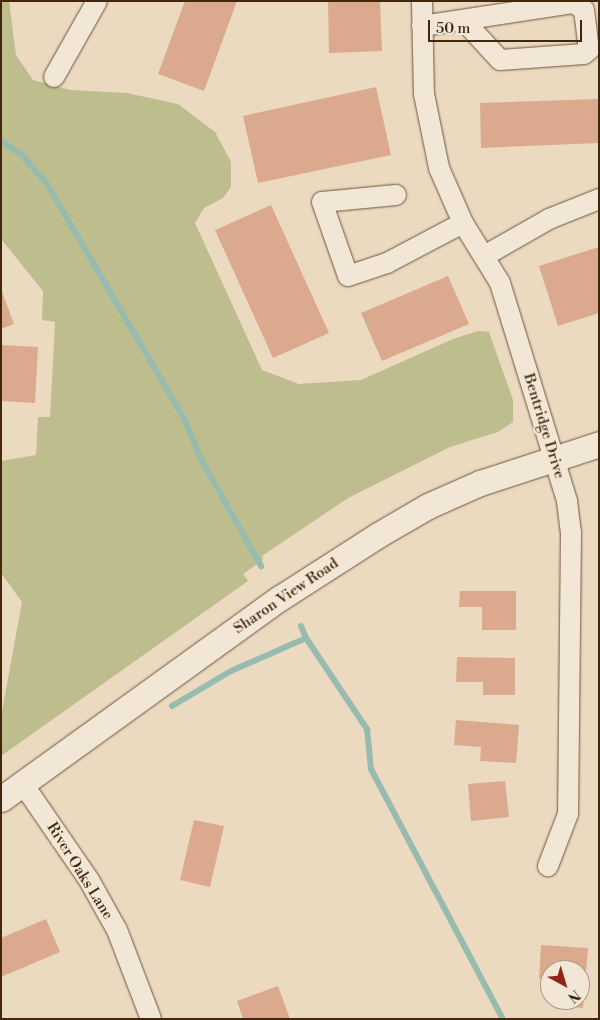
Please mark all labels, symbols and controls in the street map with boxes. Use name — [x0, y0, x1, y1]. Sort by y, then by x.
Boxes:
scale bar — [430, 10, 584, 42]
text: 50 m — [436, 19, 470, 38]
street label: Bentridge Drive — [519, 371, 569, 481]
street label: Sharon View Road — [230, 554, 342, 638]
street label: River Oaks Lane — [43, 819, 117, 923]
north arrow — [540, 960, 590, 1010]
text: N — [564, 985, 584, 1006]

